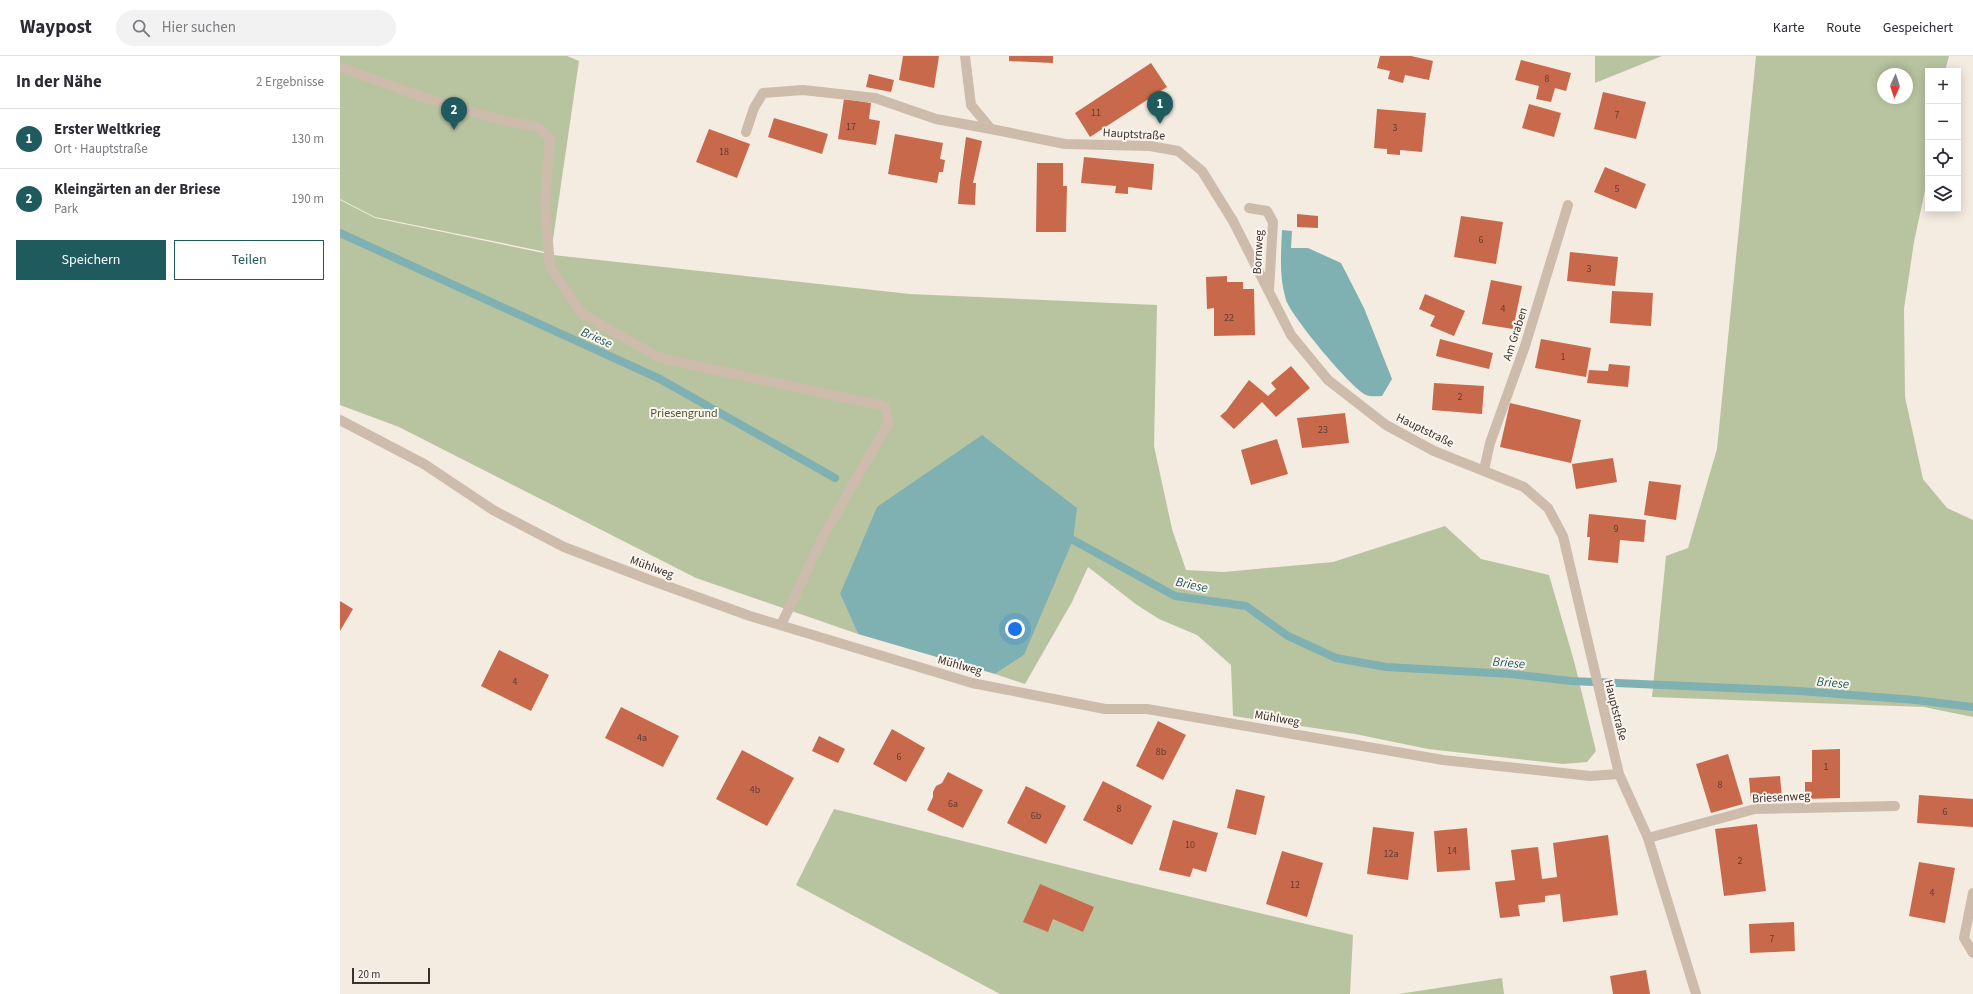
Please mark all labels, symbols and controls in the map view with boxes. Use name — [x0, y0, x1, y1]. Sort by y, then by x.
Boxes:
search box — [116, 10, 396, 46]
text: Waypost — [20, 14, 92, 41]
icon: search — [130, 17, 152, 39]
text: Hier suchen — [162, 17, 236, 38]
text: Karte — [1773, 18, 1804, 38]
text: Route — [1826, 18, 1861, 38]
text: Gespeichert — [1883, 18, 1953, 38]
north arrow — [1877, 68, 1913, 104]
map controls — [1925, 68, 1961, 212]
button: + — [1925, 68, 1961, 104]
text: In der Nähe — [16, 70, 102, 94]
house number: 8 — [1545, 72, 1550, 86]
text: 2 Ergebnisse — [256, 73, 324, 91]
pin: 1 — [1147, 91, 1173, 124]
pin: 2 — [441, 97, 467, 130]
button: − — [1925, 104, 1961, 140]
house number: 11 — [1091, 106, 1101, 120]
house number: 7 — [1615, 108, 1620, 122]
text: Erster Weltkrieg — [54, 119, 161, 140]
house number: 17 — [846, 120, 856, 134]
house number: 3 — [1393, 121, 1398, 135]
street label: Hauptstraße — [1102, 124, 1166, 145]
text: 1 — [26, 130, 32, 148]
text: 130 m — [291, 130, 324, 148]
text: Ort · Hauptstraße — [54, 140, 148, 158]
button: locate — [1925, 140, 1961, 176]
house number: 18 — [719, 145, 729, 159]
button: layers — [1925, 176, 1961, 212]
text: Kleingärten an der Briese — [54, 179, 221, 200]
house number: 5 — [1615, 182, 1620, 196]
text: 2 — [26, 190, 32, 208]
text: 190 m — [291, 190, 324, 208]
text: Park — [54, 200, 78, 218]
street label: Bornweg — [1249, 229, 1268, 275]
house number: 6 — [1479, 233, 1484, 247]
button: Speichern — [16, 240, 166, 280]
button: Teilen — [174, 240, 324, 280]
house number: 3 — [1587, 262, 1592, 276]
house number: 4 — [1501, 302, 1506, 316]
street label: Am Graben — [1499, 305, 1532, 363]
house number: 22 — [1224, 311, 1234, 325]
water label: Briese — [578, 323, 615, 353]
house number: 1 — [1561, 350, 1566, 364]
house number: 2 — [1458, 390, 1463, 404]
park label: Priesengrund — [650, 405, 718, 422]
street label: Hauptstraße — [1393, 409, 1457, 452]
house number: 23 — [1318, 423, 1328, 437]
house number: 9 — [1614, 522, 1619, 536]
street label: Mühlweg — [628, 552, 676, 583]
water label: Briese — [1174, 573, 1210, 597]
your location — [1005, 619, 1025, 639]
street label: Mühlweg — [936, 651, 984, 680]
water label: Briese — [1492, 653, 1526, 673]
water label: Briese — [1816, 673, 1850, 693]
house number: 4 — [513, 675, 518, 689]
street label: Hauptstraße — [1600, 678, 1631, 743]
street label: Mühlweg — [1253, 706, 1301, 731]
house number: 4a — [637, 731, 647, 745]
house number: 8b — [1156, 745, 1167, 759]
house number: 6 — [897, 750, 902, 764]
house number: 1 — [1824, 760, 1829, 774]
house number: 8 — [1718, 778, 1723, 792]
house number: 4b — [750, 783, 761, 797]
street label: Briesenweg — [1752, 787, 1811, 808]
house number: 6a — [948, 797, 958, 811]
house number: 8 — [1117, 802, 1122, 816]
house number: 6 — [1943, 805, 1948, 819]
house number: 6b — [1031, 809, 1042, 823]
house number: 10 — [1185, 838, 1195, 852]
house number: 14 — [1447, 844, 1457, 858]
house number: 12a — [1384, 847, 1398, 861]
house number: 2 — [1738, 854, 1743, 868]
house number: 12 — [1290, 878, 1300, 892]
house number: 4 — [1930, 886, 1935, 900]
house number: 7 — [1770, 932, 1775, 946]
scale bar — [352, 966, 430, 985]
text: 20 m — [358, 967, 380, 982]

